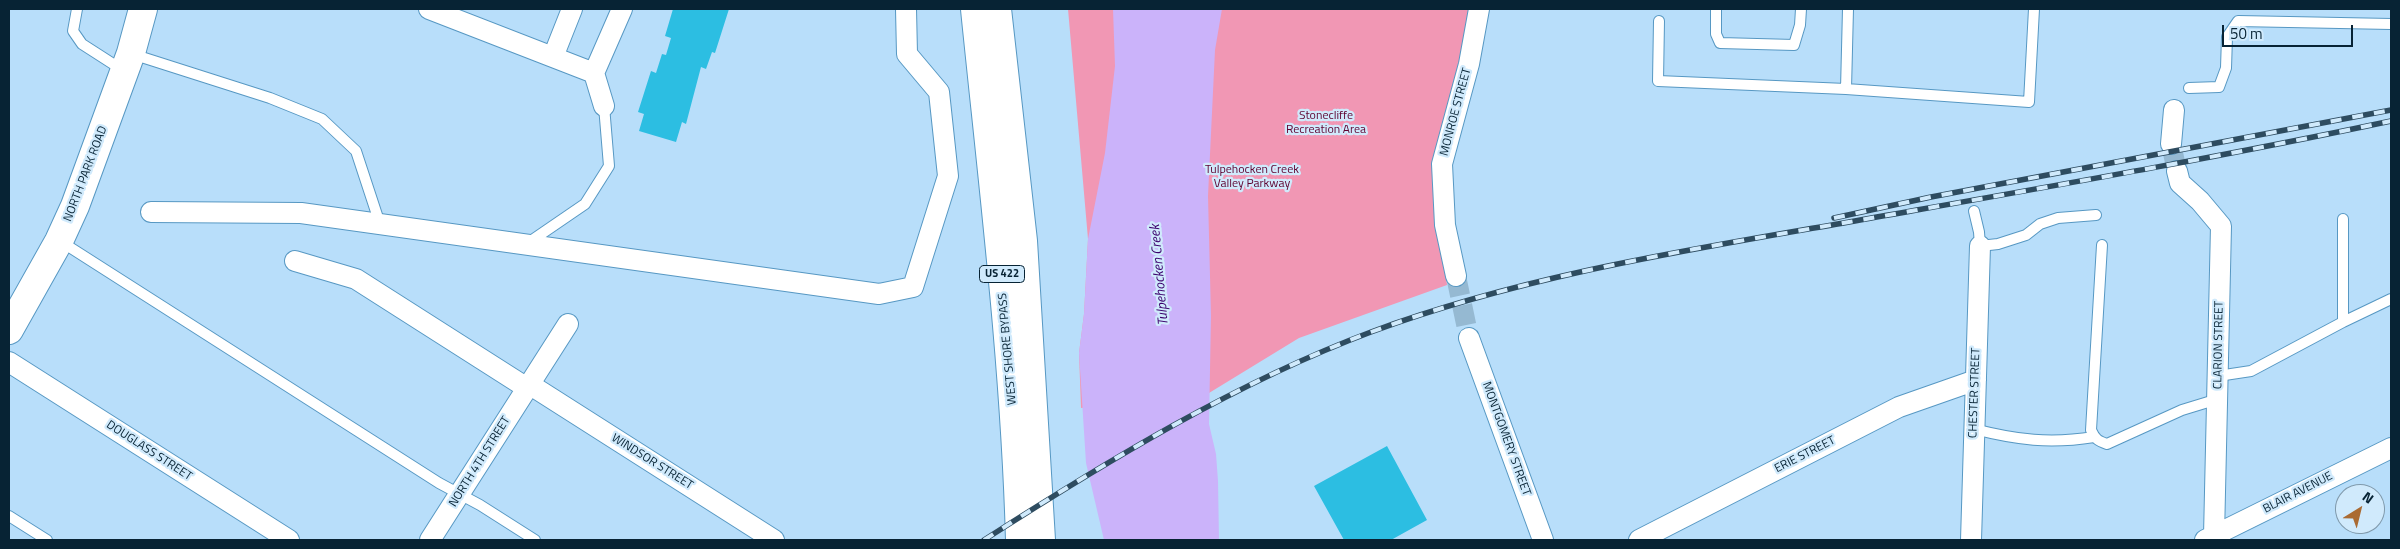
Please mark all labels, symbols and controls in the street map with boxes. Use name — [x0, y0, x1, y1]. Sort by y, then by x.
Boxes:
scale bar — [2225, 15, 2356, 47]
text: 50 m — [2230, 22, 2263, 45]
street label: MONROE STREET — [1437, 66, 1475, 158]
park label: Stonecliffe Recreation Area — [1286, 109, 1366, 137]
street label: NORTH PARK ROAD — [61, 124, 111, 224]
park label: Tulpehocken Creek Valley Parkway — [1205, 163, 1299, 191]
water label: Tulpehocken Creek — [1147, 224, 1173, 326]
road number: US 422 — [980, 266, 1024, 282]
street label: WEST SHORE BYPASS — [996, 292, 1020, 406]
street label: CLARION STREET — [2211, 301, 2227, 389]
street label: CHESTER STREET — [1966, 348, 1984, 438]
street label: MONTGOMERY STREET — [1479, 380, 1533, 498]
street label: NORTH 4TH STREET — [446, 414, 514, 510]
street label: DOUGLASS STREET — [104, 418, 194, 484]
street label: WINDSOR STREET — [608, 431, 696, 493]
street label: ERIE STREET — [1772, 434, 1838, 476]
street label: BLAIR AVENUE — [2261, 469, 2335, 517]
north arrow — [2335, 484, 2385, 534]
text: N — [2358, 486, 2379, 509]

